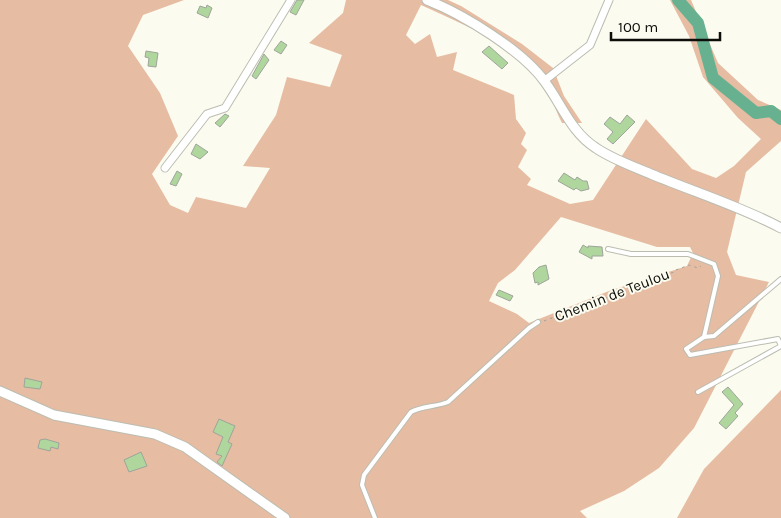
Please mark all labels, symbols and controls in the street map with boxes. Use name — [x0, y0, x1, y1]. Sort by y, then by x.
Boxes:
scale bar — [611, 10, 720, 42]
text: 100 m — [618, 18, 658, 36]
street label: Chemin de Teulou — [552, 265, 672, 325]

